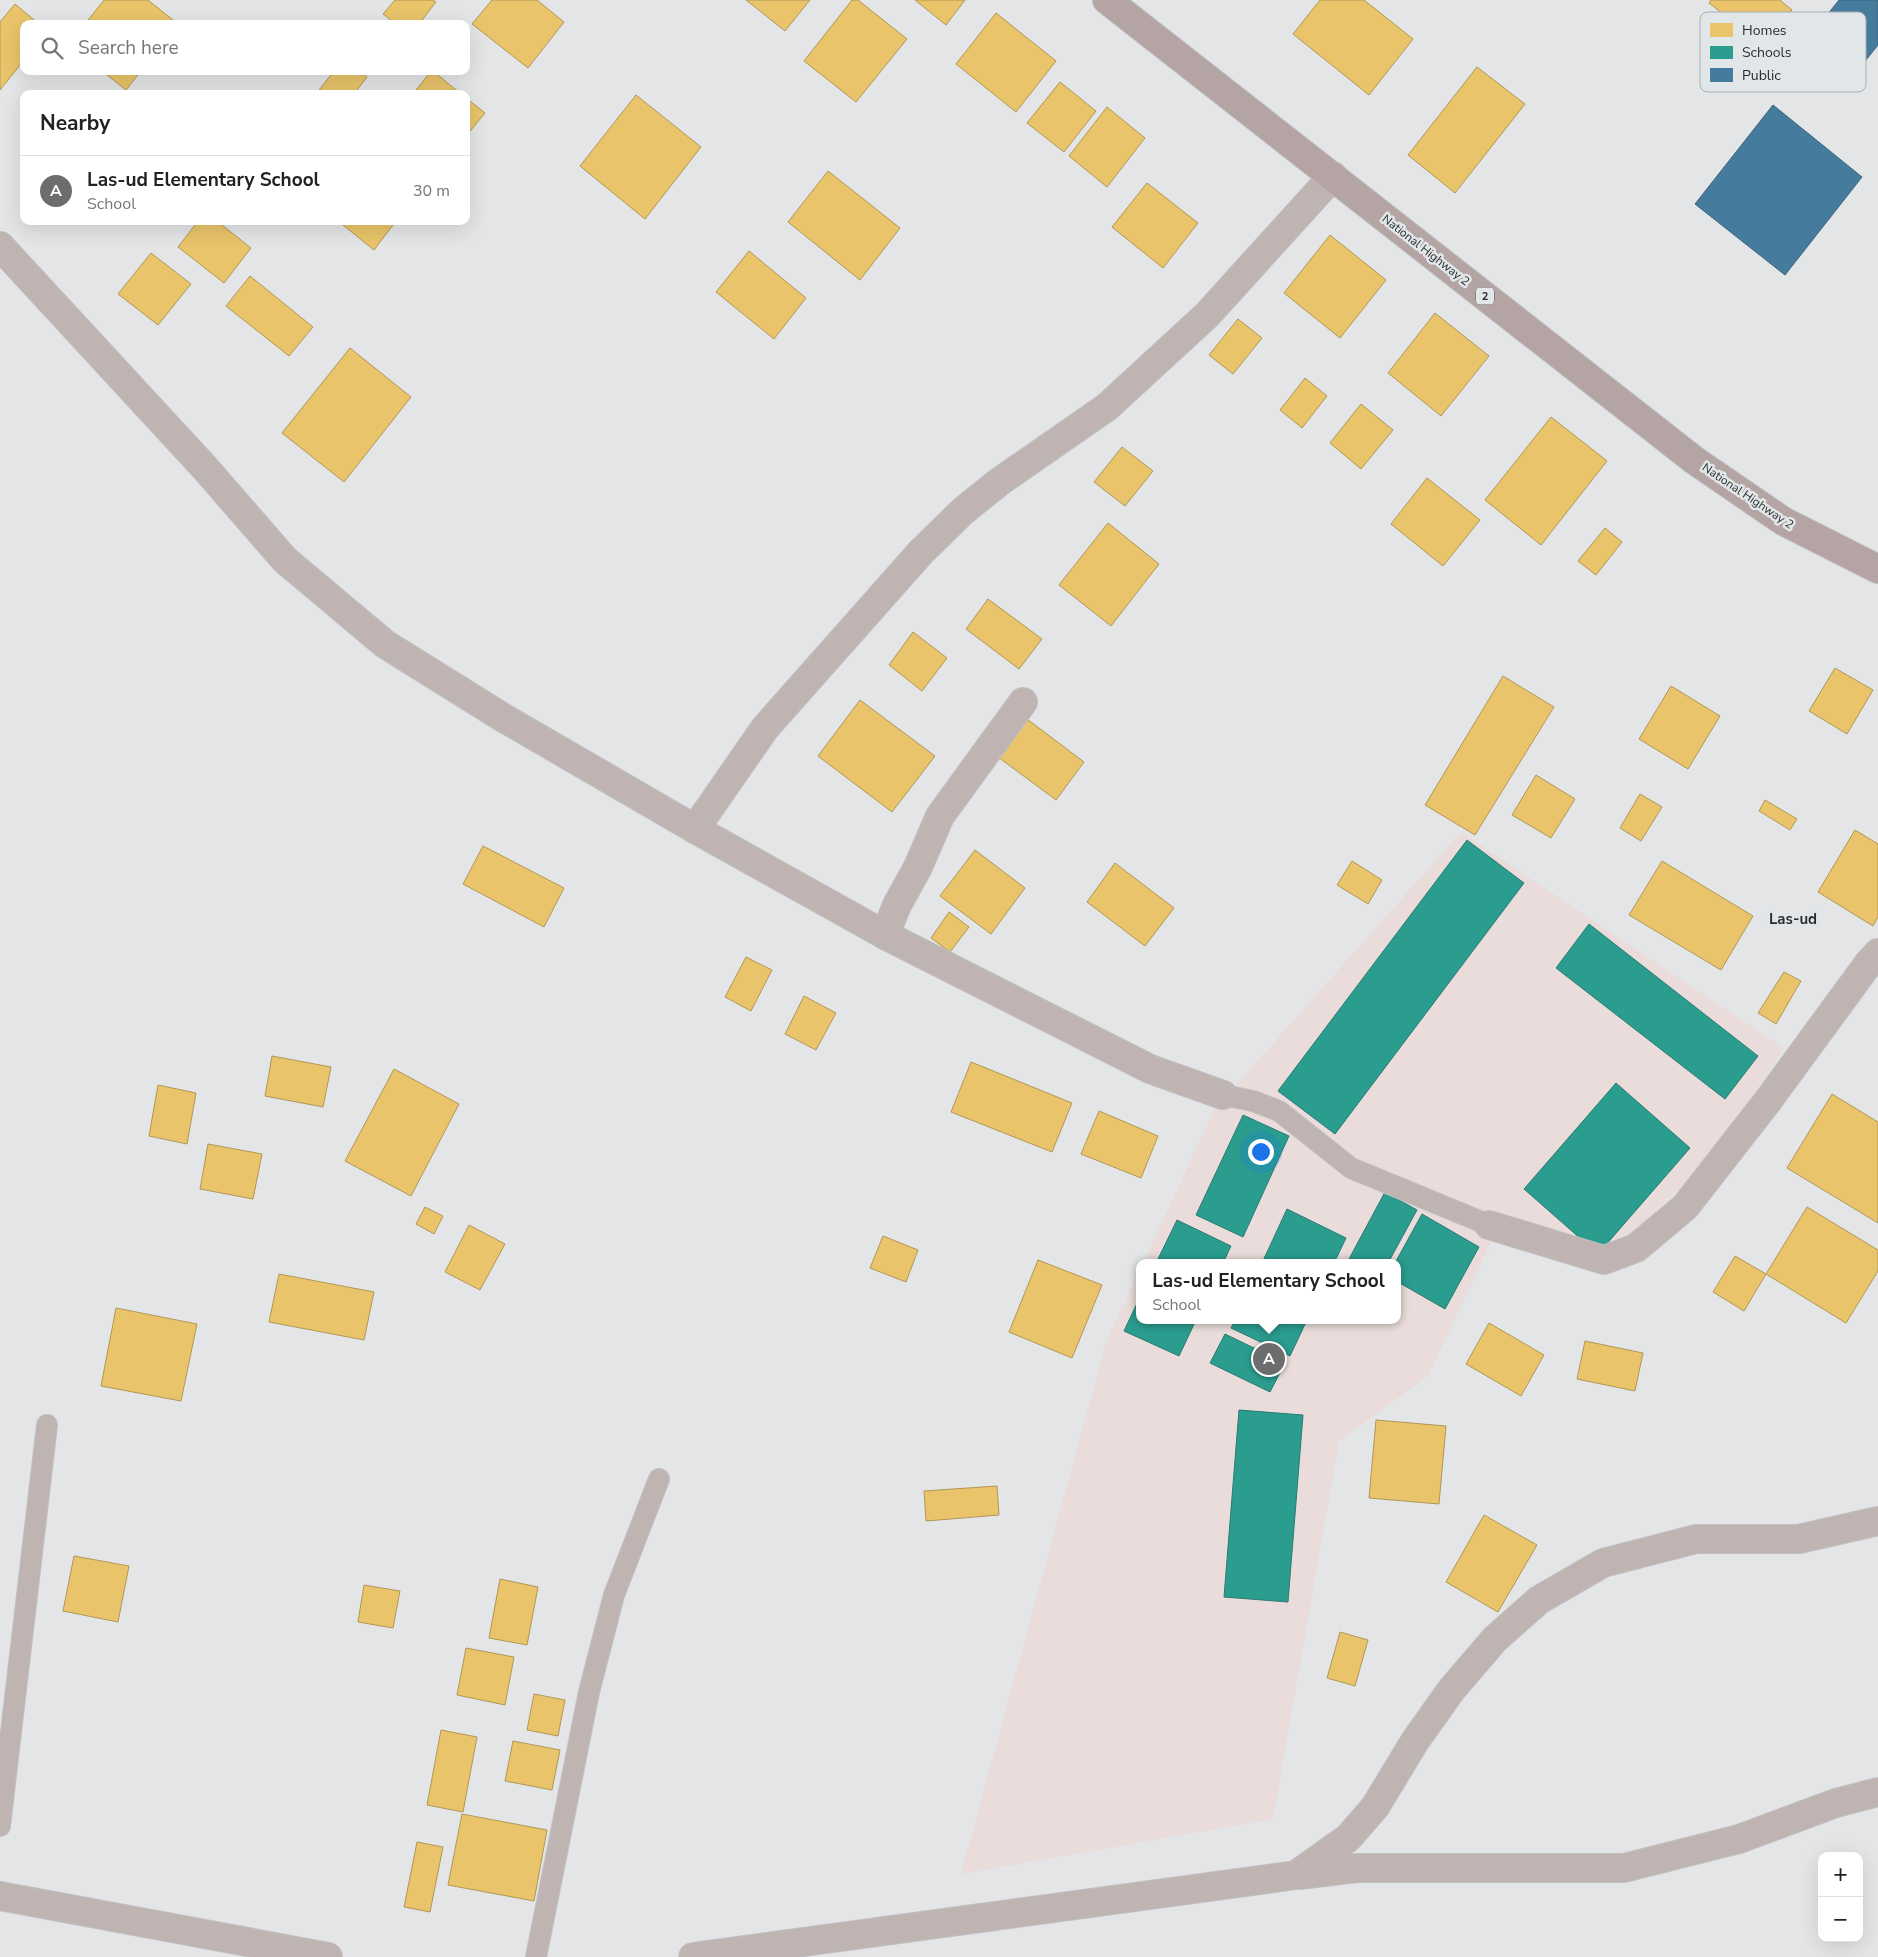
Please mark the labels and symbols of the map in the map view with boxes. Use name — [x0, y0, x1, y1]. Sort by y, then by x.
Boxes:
legend — [1700, 12, 1866, 92]
text: Homes — [1742, 21, 1787, 40]
text: Schools — [1742, 43, 1792, 62]
text: Public — [1742, 66, 1781, 85]
street label: National Highway 2 — [1379, 211, 1473, 289]
road number: 2 — [1476, 288, 1494, 304]
street label: National Highway 2 — [1699, 459, 1797, 533]
district label: Las-ud — [1769, 909, 1817, 929]
your location — [1248, 1139, 1274, 1165]
pin: A — [1253, 1340, 1285, 1378]

